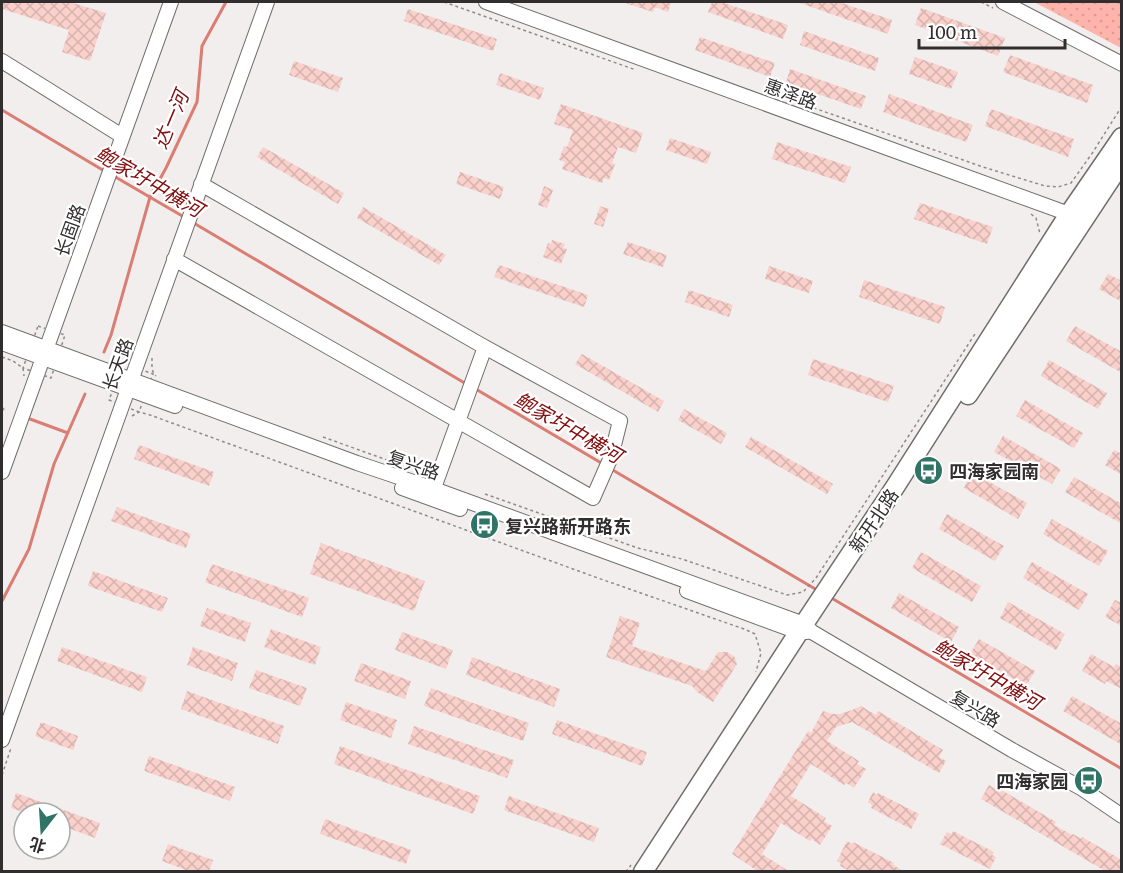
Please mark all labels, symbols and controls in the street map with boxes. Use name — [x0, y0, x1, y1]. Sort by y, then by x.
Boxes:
scale bar — [919, 12, 1064, 50]
text: 100 m — [928, 18, 977, 45]
street label: 惠泽路 — [761, 71, 821, 115]
water label: 达一河 — [143, 82, 196, 152]
water label: 鲍家圩中横河 — [91, 137, 213, 225]
street label: 长固路 — [47, 200, 91, 260]
street label: 长天路 — [95, 334, 139, 394]
water label: 鲍家圩中横河 — [510, 383, 632, 471]
street label: 复兴路 — [384, 442, 444, 486]
bus stop icon: 四海家园南 — [912, 454, 944, 486]
place label: 四海家园南 — [949, 457, 1039, 484]
street label: 新开北路 — [842, 483, 904, 557]
bus stop icon: 复兴路新开路东 — [468, 509, 500, 541]
place label: 复兴路新开路东 — [505, 512, 631, 539]
water label: 鲍家圩中横河 — [929, 630, 1051, 718]
street label: 复兴路 — [946, 683, 1006, 733]
bus stop icon: 四海家园 — [1073, 764, 1105, 796]
place label: 四海家园 — [996, 767, 1068, 794]
north arrow — [12, 801, 72, 861]
text: 北 — [26, 832, 48, 860]

